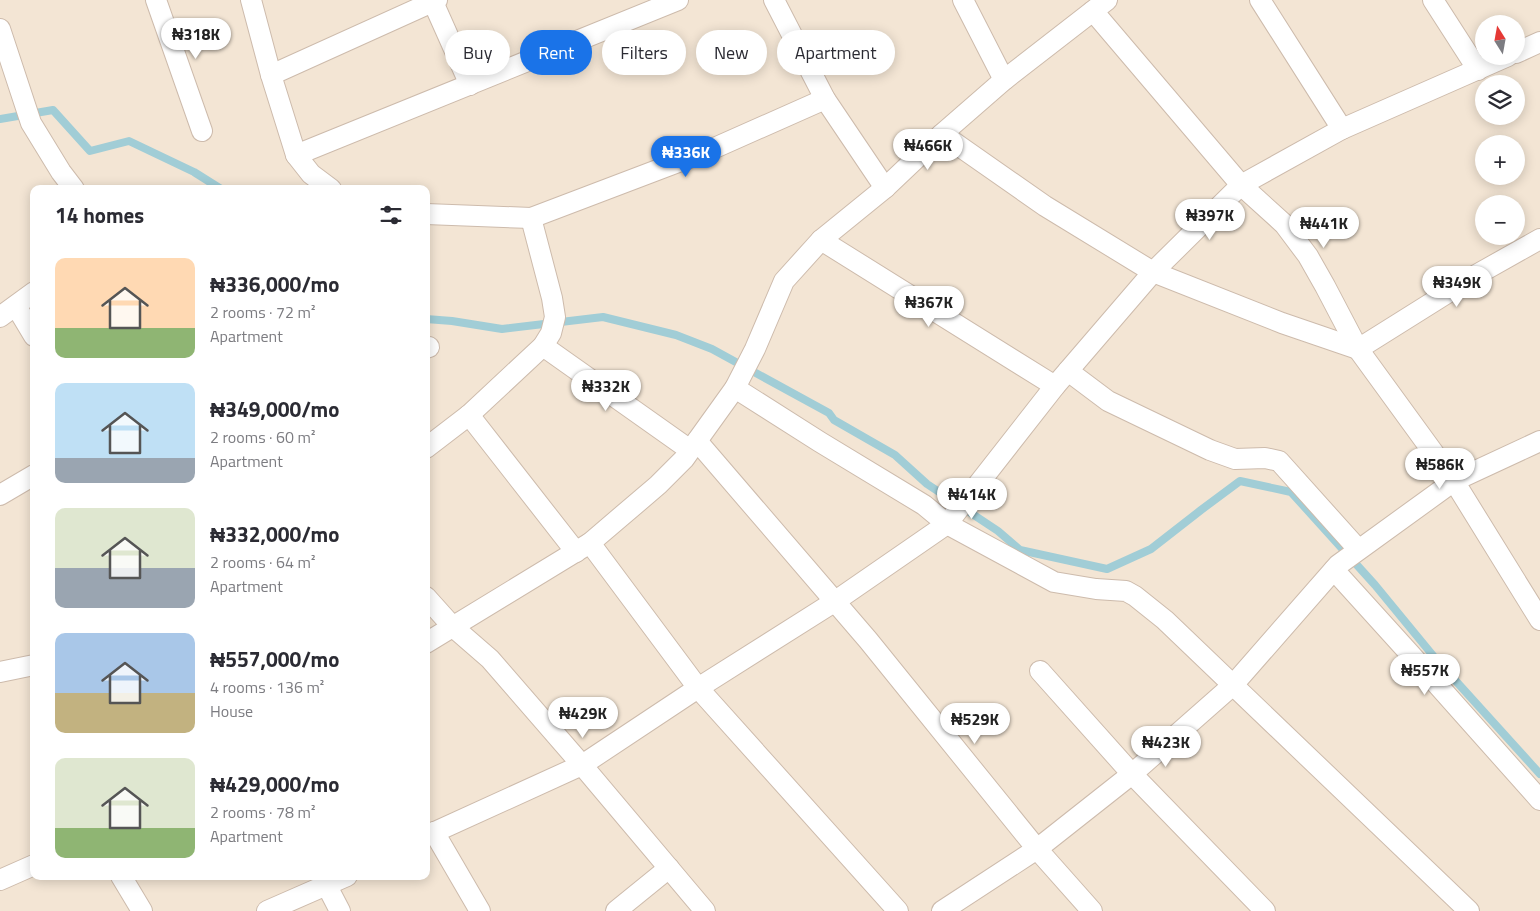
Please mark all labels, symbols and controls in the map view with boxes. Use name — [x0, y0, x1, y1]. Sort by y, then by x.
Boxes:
north arrow — [1475, 15, 1525, 65]
map controls — [1475, 15, 1525, 245]
pin: ₦318K — [161, 18, 231, 60]
text: ₦318K — [172, 22, 220, 46]
chip: Buy — [445, 30, 510, 75]
chip: Rent — [520, 30, 592, 75]
chip: Filters — [602, 30, 686, 75]
chip: New — [696, 30, 767, 75]
chip: Apartment — [777, 30, 895, 75]
button: layers — [1475, 75, 1525, 125]
pin: ₦466K — [893, 128, 963, 171]
text: ₦466K — [904, 133, 952, 157]
button: + — [1475, 135, 1525, 185]
pin: ₦336K — [651, 136, 721, 178]
text: ₦336K — [662, 140, 710, 164]
button: − — [1475, 195, 1525, 245]
pin: ₦397K — [1175, 198, 1245, 241]
text: 14 homes — [55, 199, 144, 231]
icon: filters — [377, 201, 405, 229]
text: ₦397K — [1186, 203, 1234, 227]
pin: ₦441K — [1289, 206, 1359, 249]
text: ₦441K — [1300, 211, 1348, 235]
pin: ₦349K — [1422, 266, 1492, 308]
text: ₦336,000/mo — [210, 268, 339, 300]
text: ₦349K — [1433, 270, 1481, 294]
icon: home — [95, 278, 155, 338]
pin: ₦367K — [894, 286, 964, 328]
text: ₦367K — [905, 290, 953, 314]
text: 2 rooms · 72 m² — [210, 300, 315, 324]
text: Apartment — [210, 324, 283, 348]
pin: ₦332K — [571, 370, 641, 412]
text: ₦332K — [582, 374, 630, 398]
text: ₦349,000/mo — [210, 393, 339, 425]
icon: home — [95, 403, 155, 463]
text: 2 rooms · 60 m² — [210, 425, 315, 449]
pin: ₦586K — [1405, 448, 1475, 490]
text: Apartment — [210, 449, 283, 473]
text: ₦586K — [1416, 452, 1464, 476]
pin: ₦414K — [937, 478, 1007, 520]
text: ₦414K — [948, 482, 996, 506]
text: ₦332,000/mo — [210, 518, 339, 550]
icon: home — [95, 528, 155, 588]
text: 2 rooms · 64 m² — [210, 550, 315, 574]
text: Apartment — [210, 574, 283, 598]
text: ₦557,000/mo — [210, 643, 339, 675]
icon: home — [95, 653, 155, 713]
pin: ₦557K — [1390, 654, 1460, 696]
text: ₦557K — [1401, 658, 1449, 682]
text: 4 rooms · 136 m² — [210, 675, 324, 699]
pin: ₦429K — [548, 696, 618, 739]
text: House — [210, 699, 253, 723]
text: ₦429K — [559, 701, 607, 725]
pin: ₦529K — [940, 702, 1010, 745]
text: ₦529K — [951, 707, 999, 731]
pin: ₦423K — [1131, 726, 1201, 768]
text: ₦423K — [1142, 730, 1190, 754]
text: ₦429,000/mo — [210, 768, 339, 800]
icon: home — [95, 778, 155, 838]
text: 2 rooms · 78 m² — [210, 800, 315, 824]
text: Apartment — [210, 824, 283, 848]

